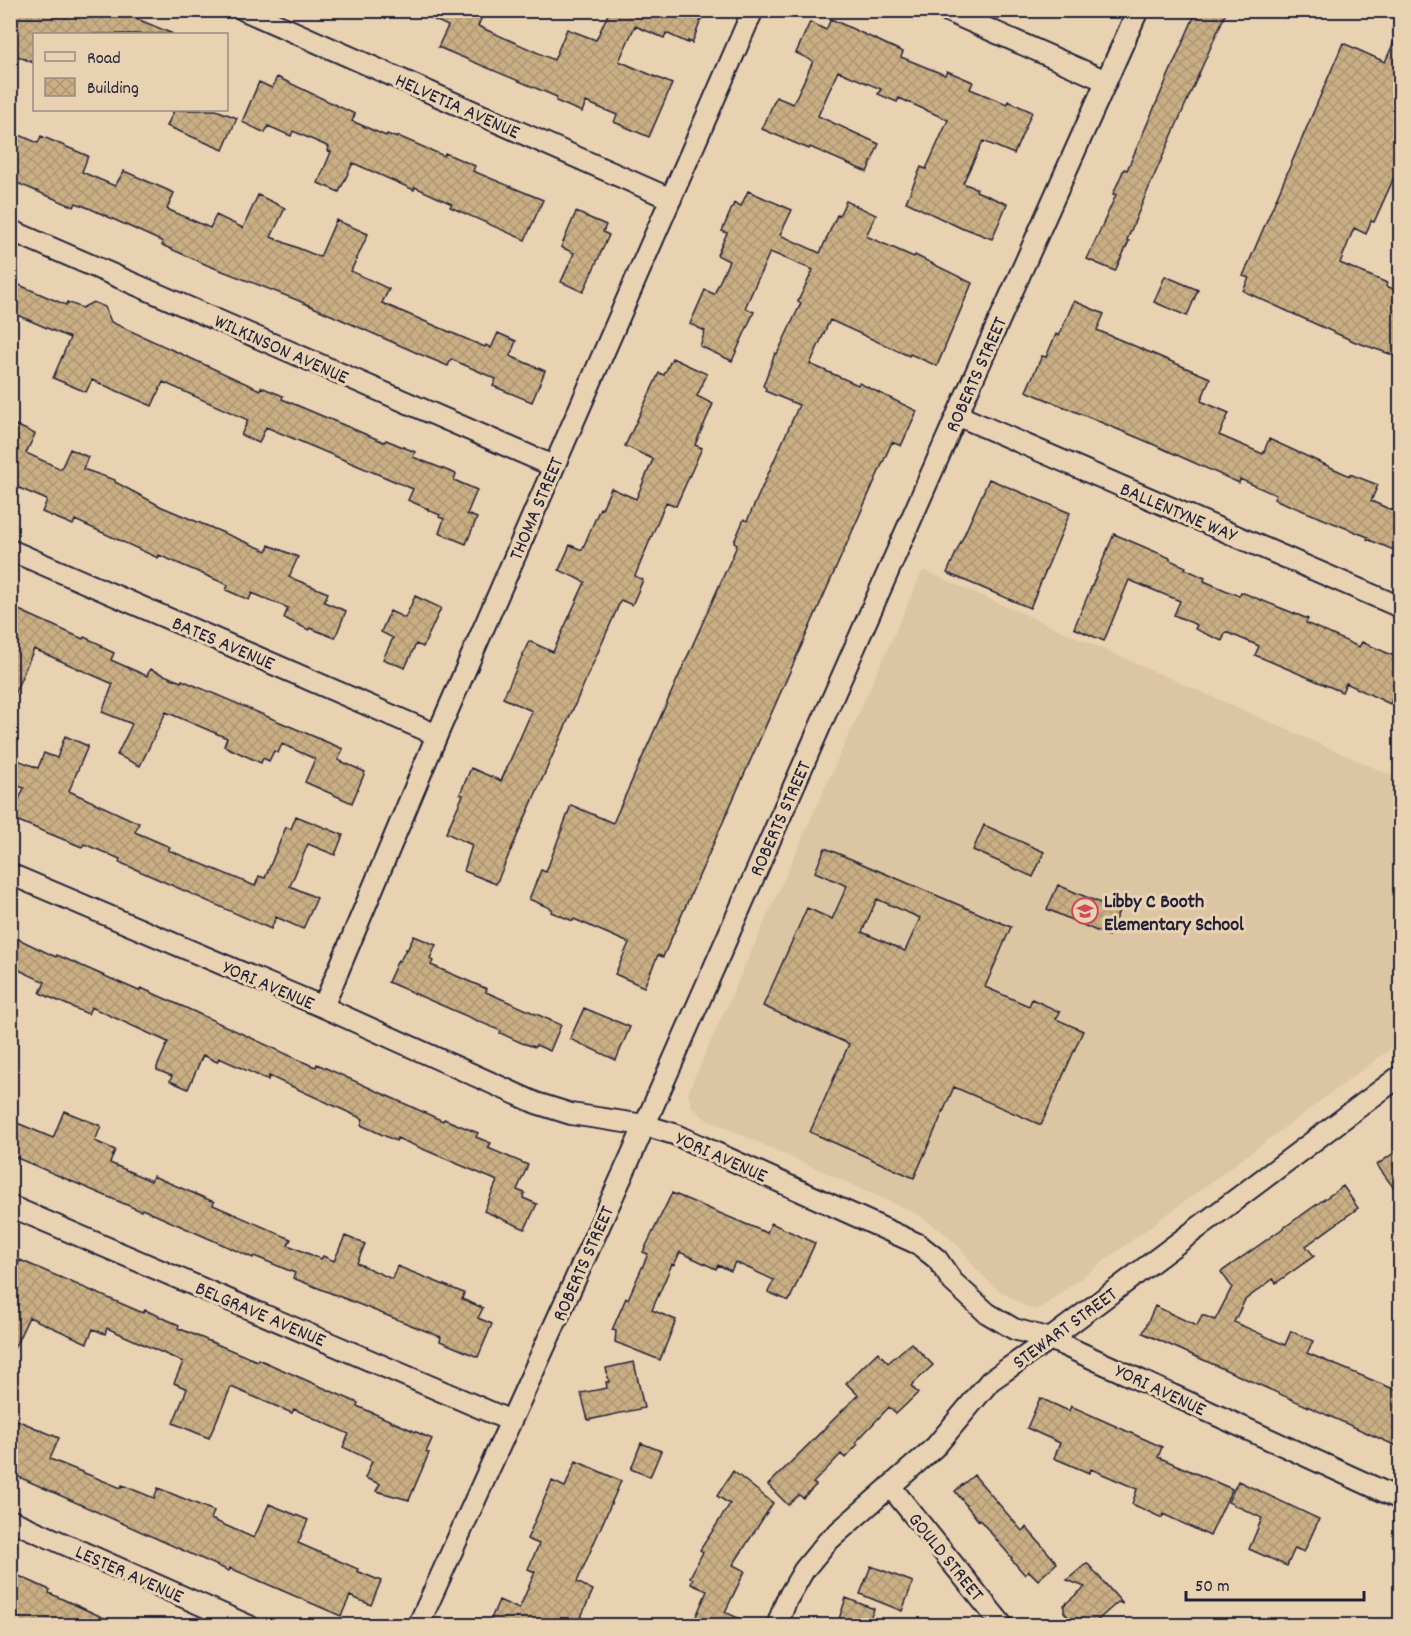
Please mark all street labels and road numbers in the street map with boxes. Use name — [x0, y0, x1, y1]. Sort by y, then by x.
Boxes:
street label: HELVETIA AVENUE — [390, 68, 524, 148]
street label: WILKINSON AVENUE — [209, 309, 352, 393]
street label: ROBERTS STREET — [940, 313, 1016, 437]
street label: THOMA STREET — [503, 453, 572, 565]
street label: BALLENTYNE WAY — [1115, 477, 1241, 551]
street label: BATES AVENUE — [167, 611, 279, 679]
street label: ROBERTS STREET — [744, 757, 820, 881]
street label: YORI AVENUE — [217, 955, 318, 1019]
street label: YORI AVENUE — [671, 1126, 771, 1191]
street label: ROBERTS STREET — [547, 1202, 623, 1326]
street label: BELGRAVE AVENUE — [190, 1276, 329, 1356]
street label: STEWART STREET — [1008, 1282, 1124, 1377]
street label: YORI AVENUE — [1110, 1358, 1210, 1425]
street label: GOULD STREET — [900, 1507, 989, 1608]
street label: LESTER AVENUE — [70, 1539, 187, 1612]

